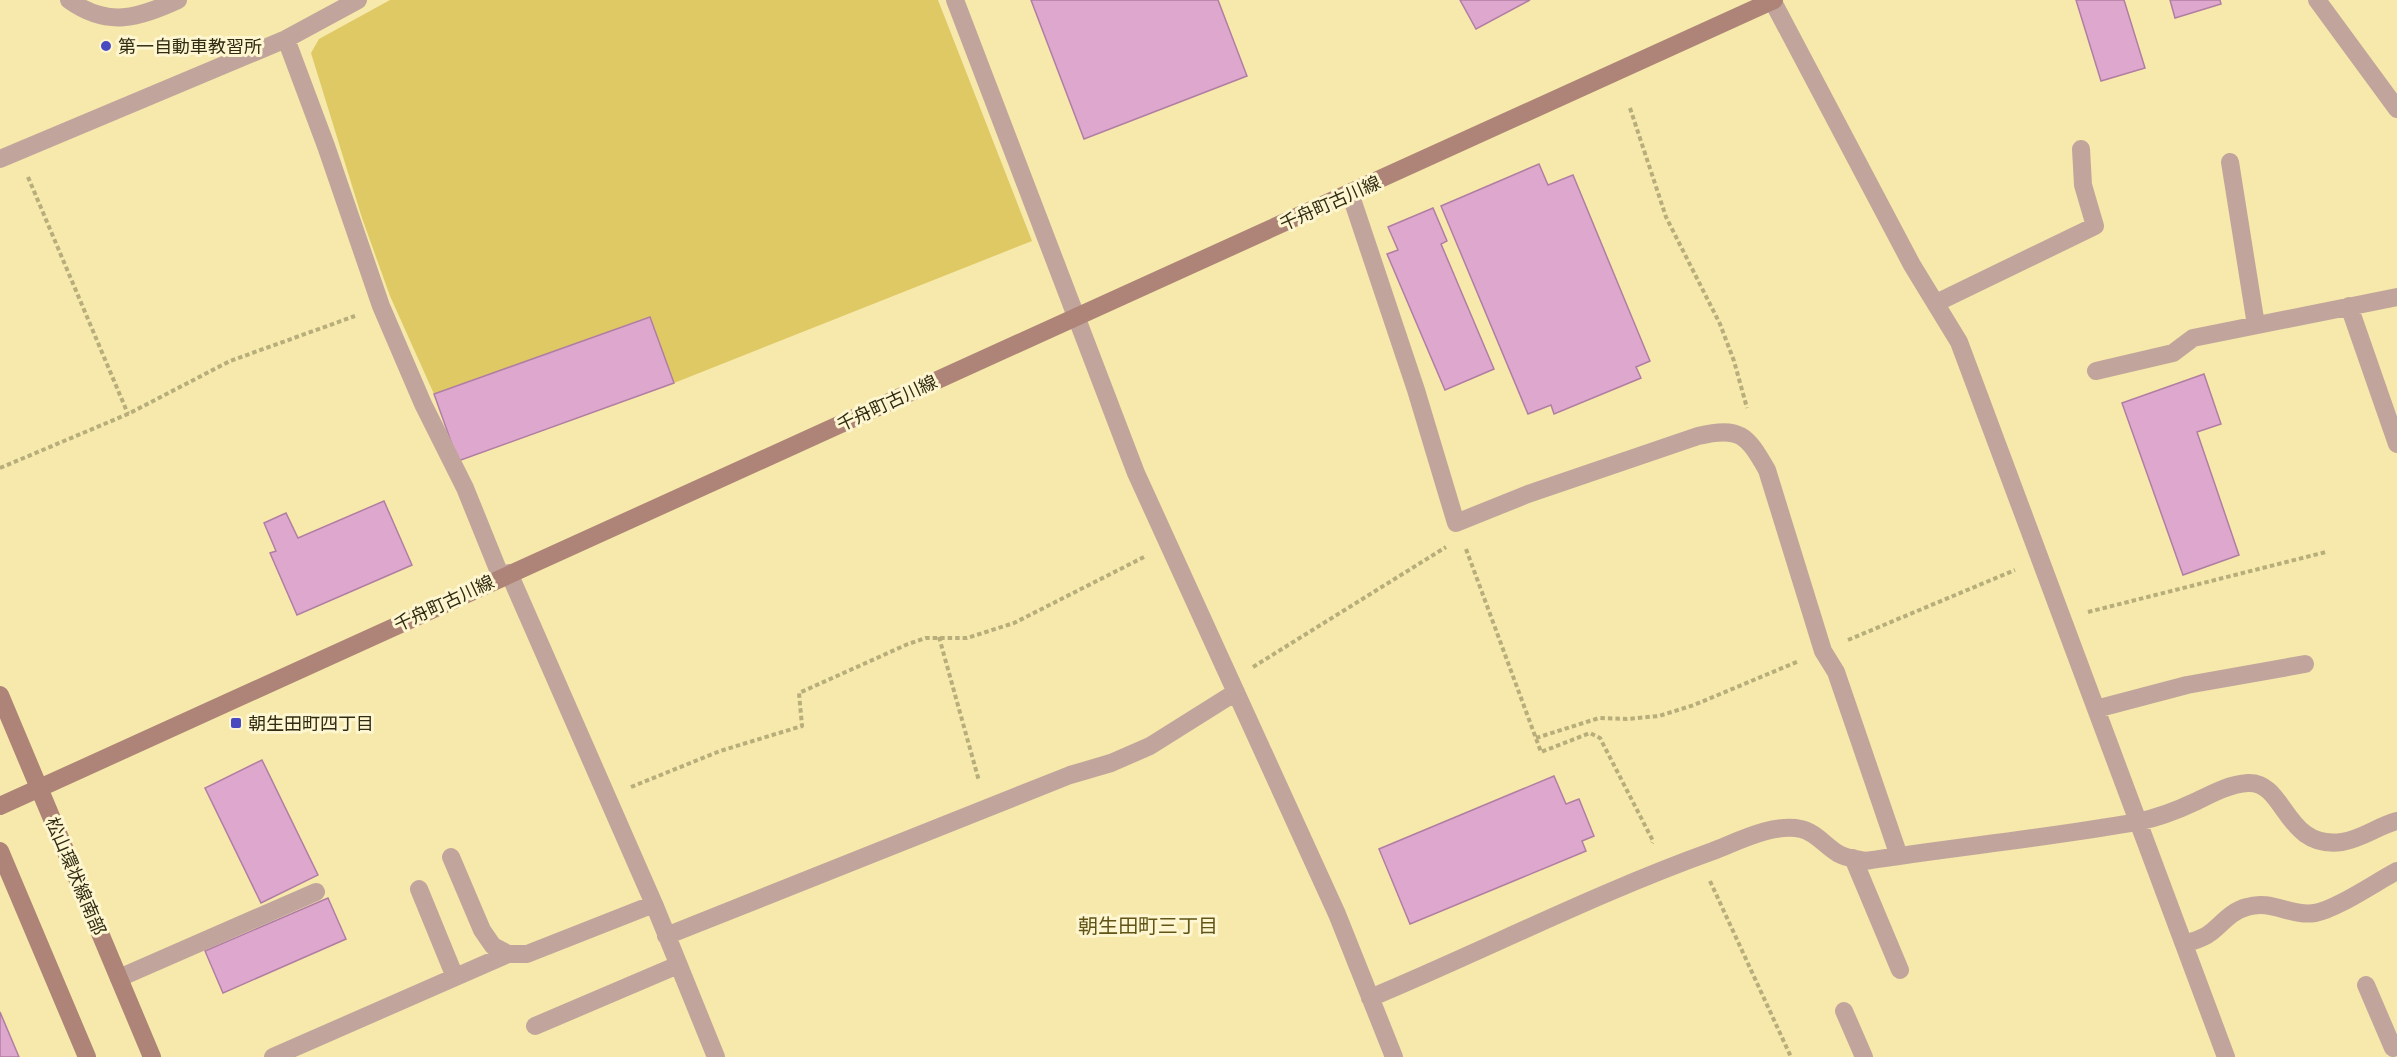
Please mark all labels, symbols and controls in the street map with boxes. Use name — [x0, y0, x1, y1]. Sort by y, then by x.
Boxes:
place label: 第一自動車教習所 — [118, 36, 262, 57]
marker: 第一自動車教習所 — [99, 39, 113, 53]
street label: 千舟町古川線 — [1276, 171, 1384, 235]
street label: 千舟町古川線 — [834, 371, 940, 435]
street label: 千舟町古川線 — [391, 571, 497, 635]
place label: 朝生田町四丁目 — [248, 713, 374, 734]
marker: 朝生田町四丁目 — [229, 716, 243, 730]
street label: 松山環状線南部 — [42, 814, 110, 938]
district label: 朝生田町三丁目 — [1078, 914, 1218, 937]

